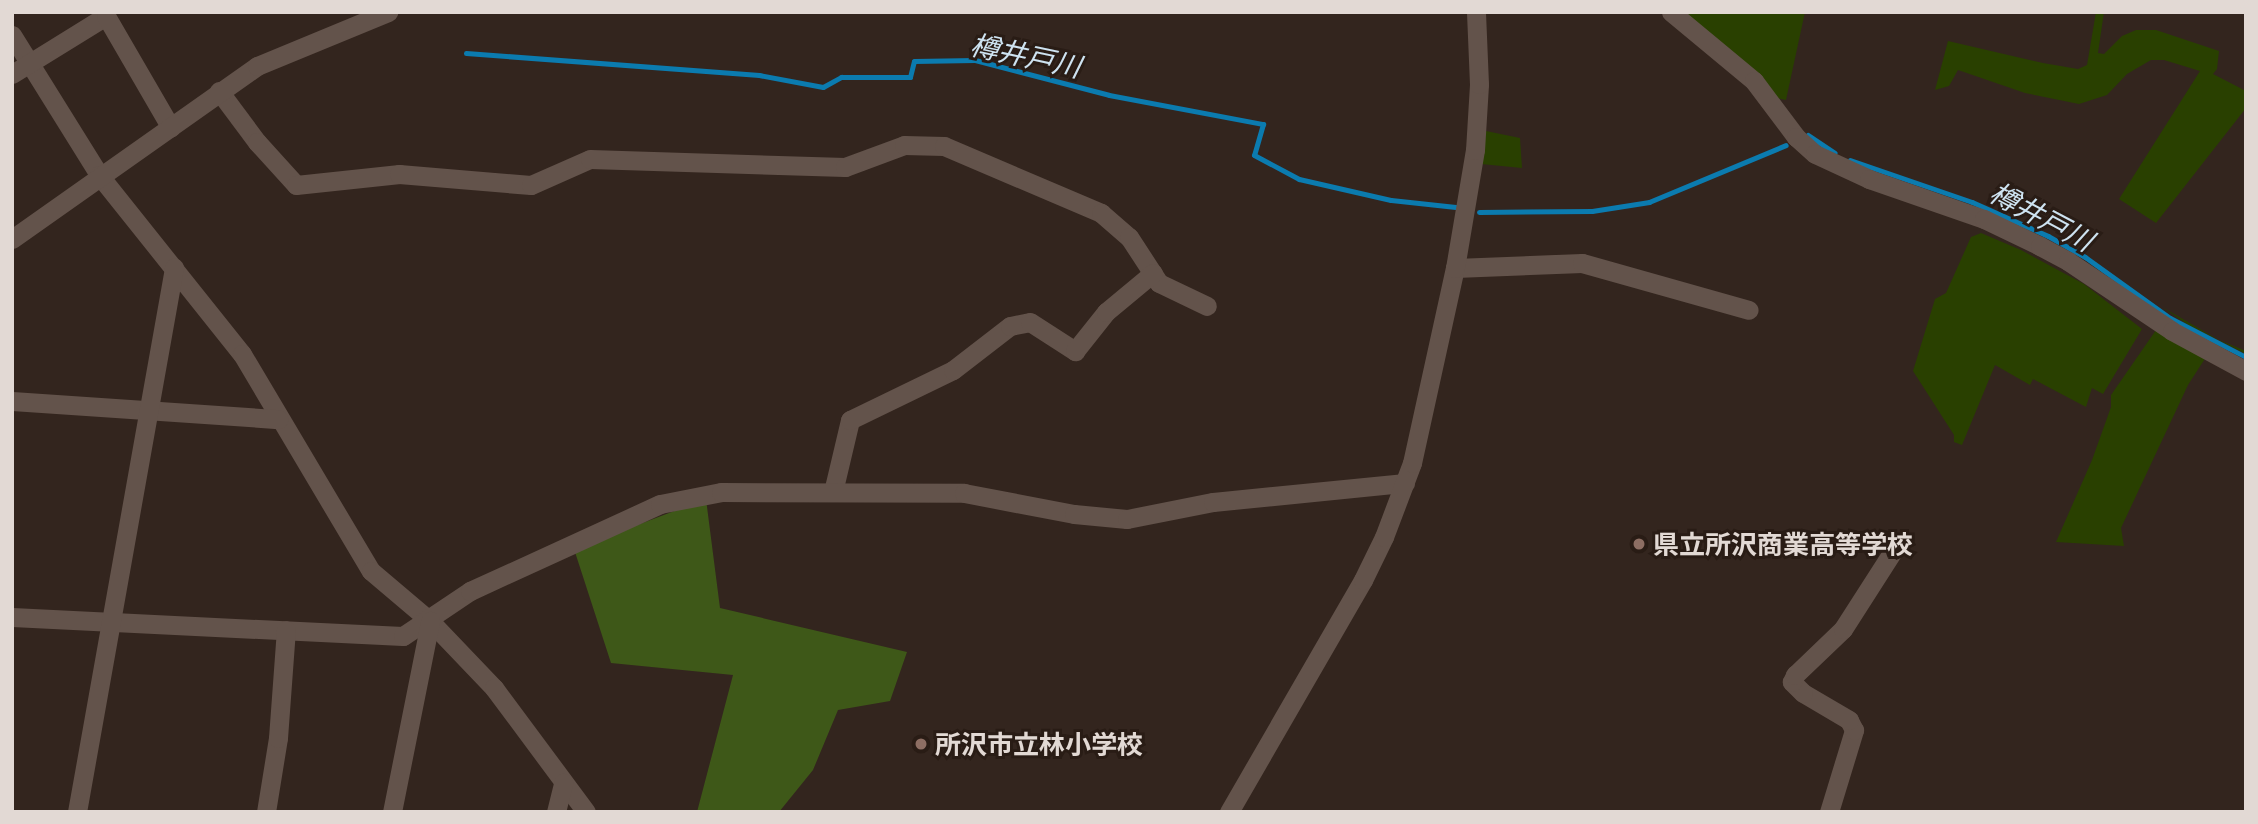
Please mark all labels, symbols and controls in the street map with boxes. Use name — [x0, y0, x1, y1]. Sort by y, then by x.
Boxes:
water label: 樽井戸川 — [968, 27, 1084, 83]
water label: 樽井戸川 — [1985, 175, 2099, 257]
place label: 県立所沢商業高等学校 — [1653, 528, 1913, 560]
marker: 県立所沢商業高等学校 — [1631, 536, 1647, 552]
place label: 所沢市立林小学校 — [935, 728, 1143, 760]
marker: 所沢市立林小学校 — [913, 736, 929, 752]

